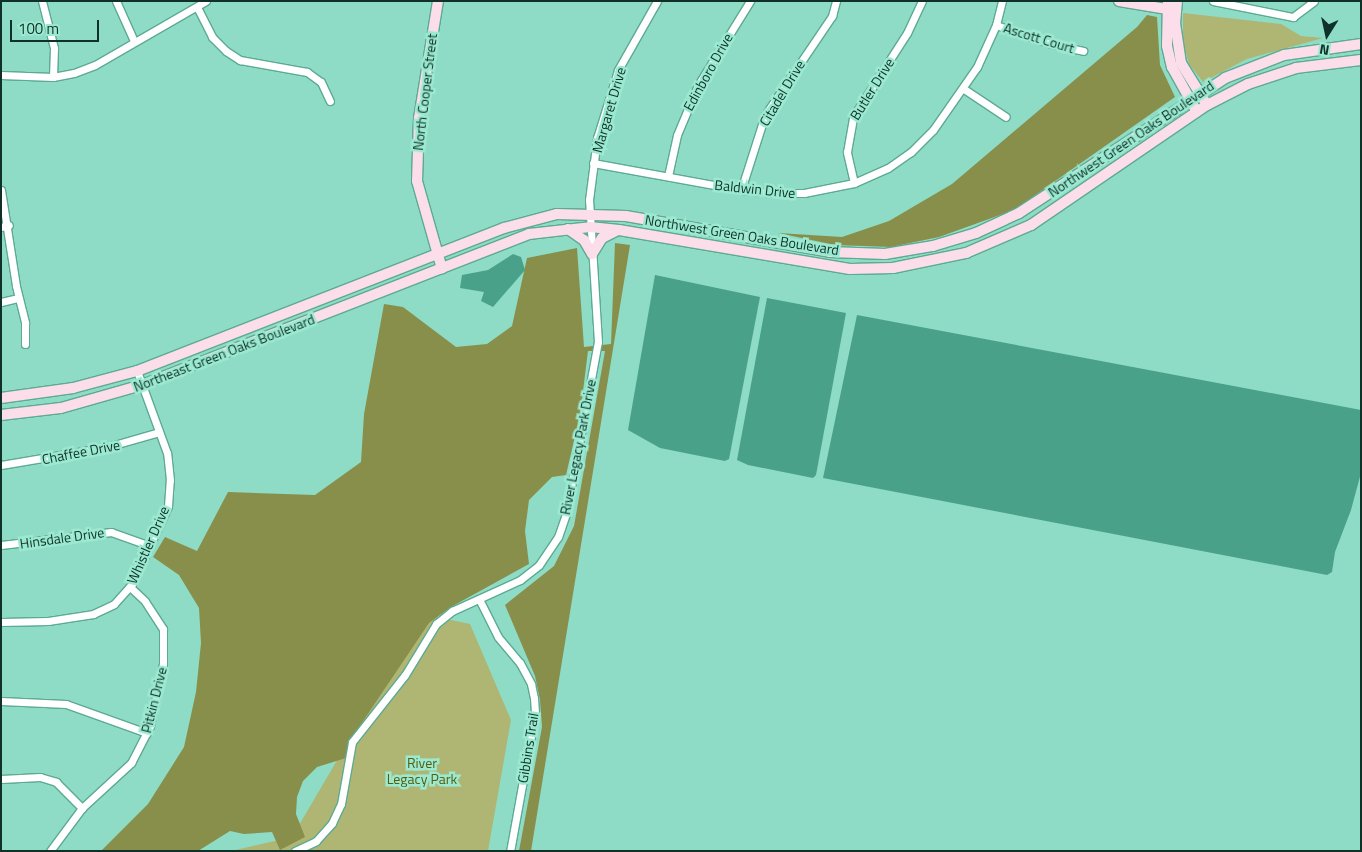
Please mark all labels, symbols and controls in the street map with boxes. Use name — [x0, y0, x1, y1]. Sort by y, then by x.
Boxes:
scale bar — [12, 10, 101, 42]
north arrow — [1302, 10, 1352, 60]
text: 100 m — [18, 17, 59, 40]
street label: Ascott Court — [1002, 19, 1076, 57]
street label: Edinboro Drive — [680, 30, 736, 114]
street label: North Cooper Street — [409, 32, 441, 152]
text: N — [1318, 39, 1331, 61]
street label: Butler Drive — [846, 55, 898, 123]
street label: Citadel Drive — [756, 57, 808, 129]
street label: Margaret Drive — [589, 65, 629, 155]
street label: Northwest Green Oaks Boulevard — [1045, 77, 1217, 201]
street label: Baldwin Drive — [714, 176, 796, 202]
street label: Northwest Green Oaks Boulevard — [644, 211, 840, 259]
street label: Northeast Green Oaks Boulevard — [131, 311, 317, 395]
street label: River Legacy Park Drive — [557, 378, 599, 516]
street label: Chaffee Drive — [41, 436, 121, 468]
street label: Whistler Drive — [123, 504, 173, 586]
street label: Hinsdale Drive — [19, 524, 105, 552]
street label: Pitkin Drive — [138, 665, 170, 735]
street label: Gibbins Trail — [514, 712, 542, 784]
park label: River Legacy Park — [387, 755, 457, 788]

